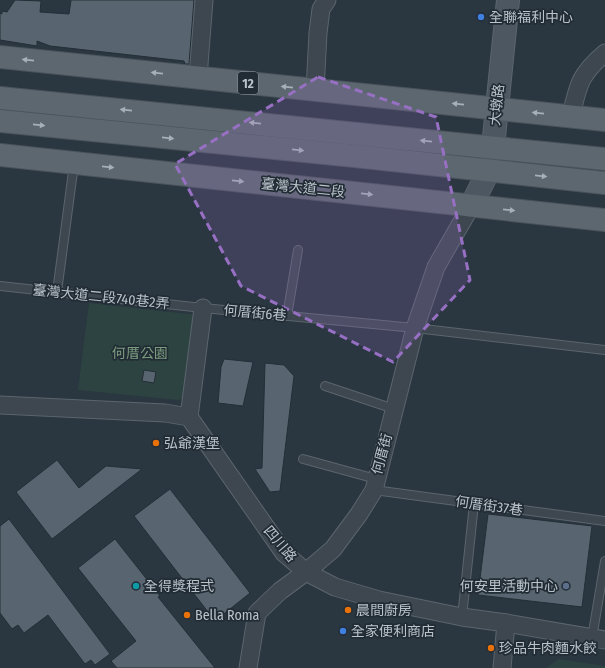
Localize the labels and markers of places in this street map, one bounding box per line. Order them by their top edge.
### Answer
place label: 全聯福利中心 [489,9,573,26]
marker: 全聯福利中心 [476,12,486,22]
place label: 弘爺漢堡 [164,435,220,452]
marker: 弘爺漢堡 [151,438,161,448]
place label: 全得獎程式 [144,578,214,595]
place label: 何安里活動中心 [460,578,558,595]
marker: 全得獎程式 [131,581,141,591]
marker: 何安里活動中心 [561,581,571,591]
place label: 晨間廚房 [356,602,412,619]
marker: 晨間廚房 [343,605,353,615]
place label: Bella Roma [195,607,260,624]
marker: Bella Roma [182,610,192,620]
place label: 全家便利商店 [351,623,435,640]
marker: 全家便利商店 [338,626,348,636]
place label: 珍品牛肉麵水餃 [499,640,597,657]
marker: 珍品牛肉麵水餃 [486,643,496,653]

